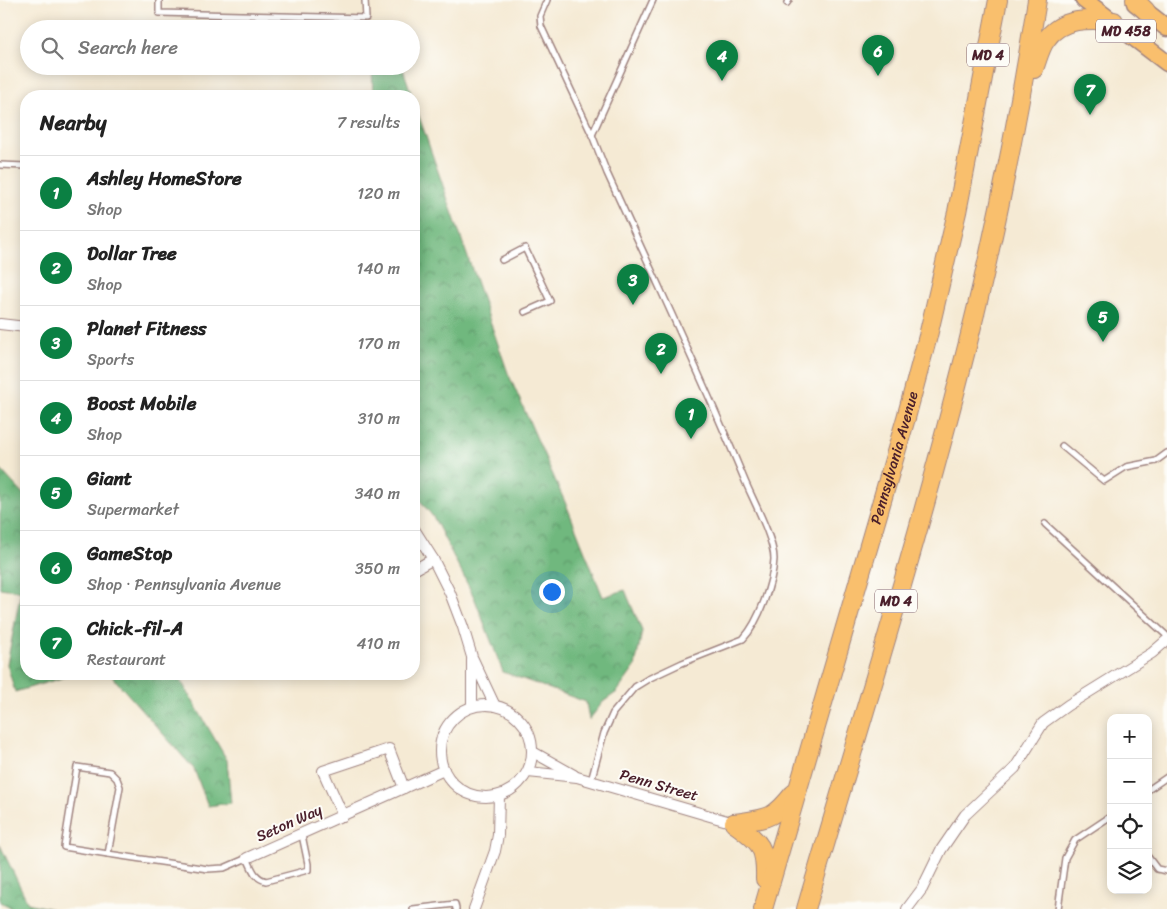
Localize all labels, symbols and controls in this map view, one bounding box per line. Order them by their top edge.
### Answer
search box [20,20,420,75]
road number: MD 458 [1096,20,1156,42]
text: Search here [78,31,178,64]
icon: search [38,34,66,62]
pin: 6 [862,35,894,76]
pin: 4 [706,40,738,81]
road number: MD 4 [967,44,1009,66]
pin: 7 [1074,74,1106,115]
text: Nearby [40,104,106,142]
text: 7 results [337,108,400,137]
text: Ashley HomeStore [87,162,242,195]
text: 1 [53,179,59,208]
text: 120 m [357,179,400,208]
text: Shop [87,195,122,224]
text: Dollar Tree [87,237,177,270]
text: 2 [51,254,61,283]
text: 140 m [357,254,400,283]
pin: 3 [617,264,649,305]
text: Shop [87,270,122,299]
pin: 5 [1087,301,1119,342]
text: Planet Fitness [87,312,207,345]
text: 3 [52,329,60,358]
text: 170 m [357,329,400,358]
pin: 2 [645,333,677,374]
text: Sports [87,345,134,374]
text: Boost Mobile [87,387,197,420]
street label: Pennsylvania Avenue [863,388,926,527]
pin: 1 [675,398,707,439]
text: 4 [51,404,61,433]
text: 310 m [358,404,400,433]
text: Shop [87,420,122,449]
text: Giant [87,462,132,495]
text: 5 [51,479,61,508]
text: 340 m [355,479,400,508]
text: Supermarket [87,495,179,524]
text: GameStop [87,537,172,570]
text: 6 [51,554,61,583]
text: 350 m [355,554,400,583]
text: Shop · Pennsylvania Avenue [87,570,281,599]
your location [539,579,565,605]
road number: MD 4 [875,590,917,612]
text: Chick-fil-A [87,612,183,645]
text: 7 [51,629,61,658]
text: 410 m [357,629,400,658]
text: Restaurant [87,645,166,674]
map controls [1107,714,1152,894]
button: + [1107,714,1152,759]
button: − [1107,759,1152,804]
street label: Penn Street [617,761,702,809]
street label: Seton Way [252,797,327,849]
button: locate [1107,804,1152,849]
button: layers [1107,849,1152,894]

